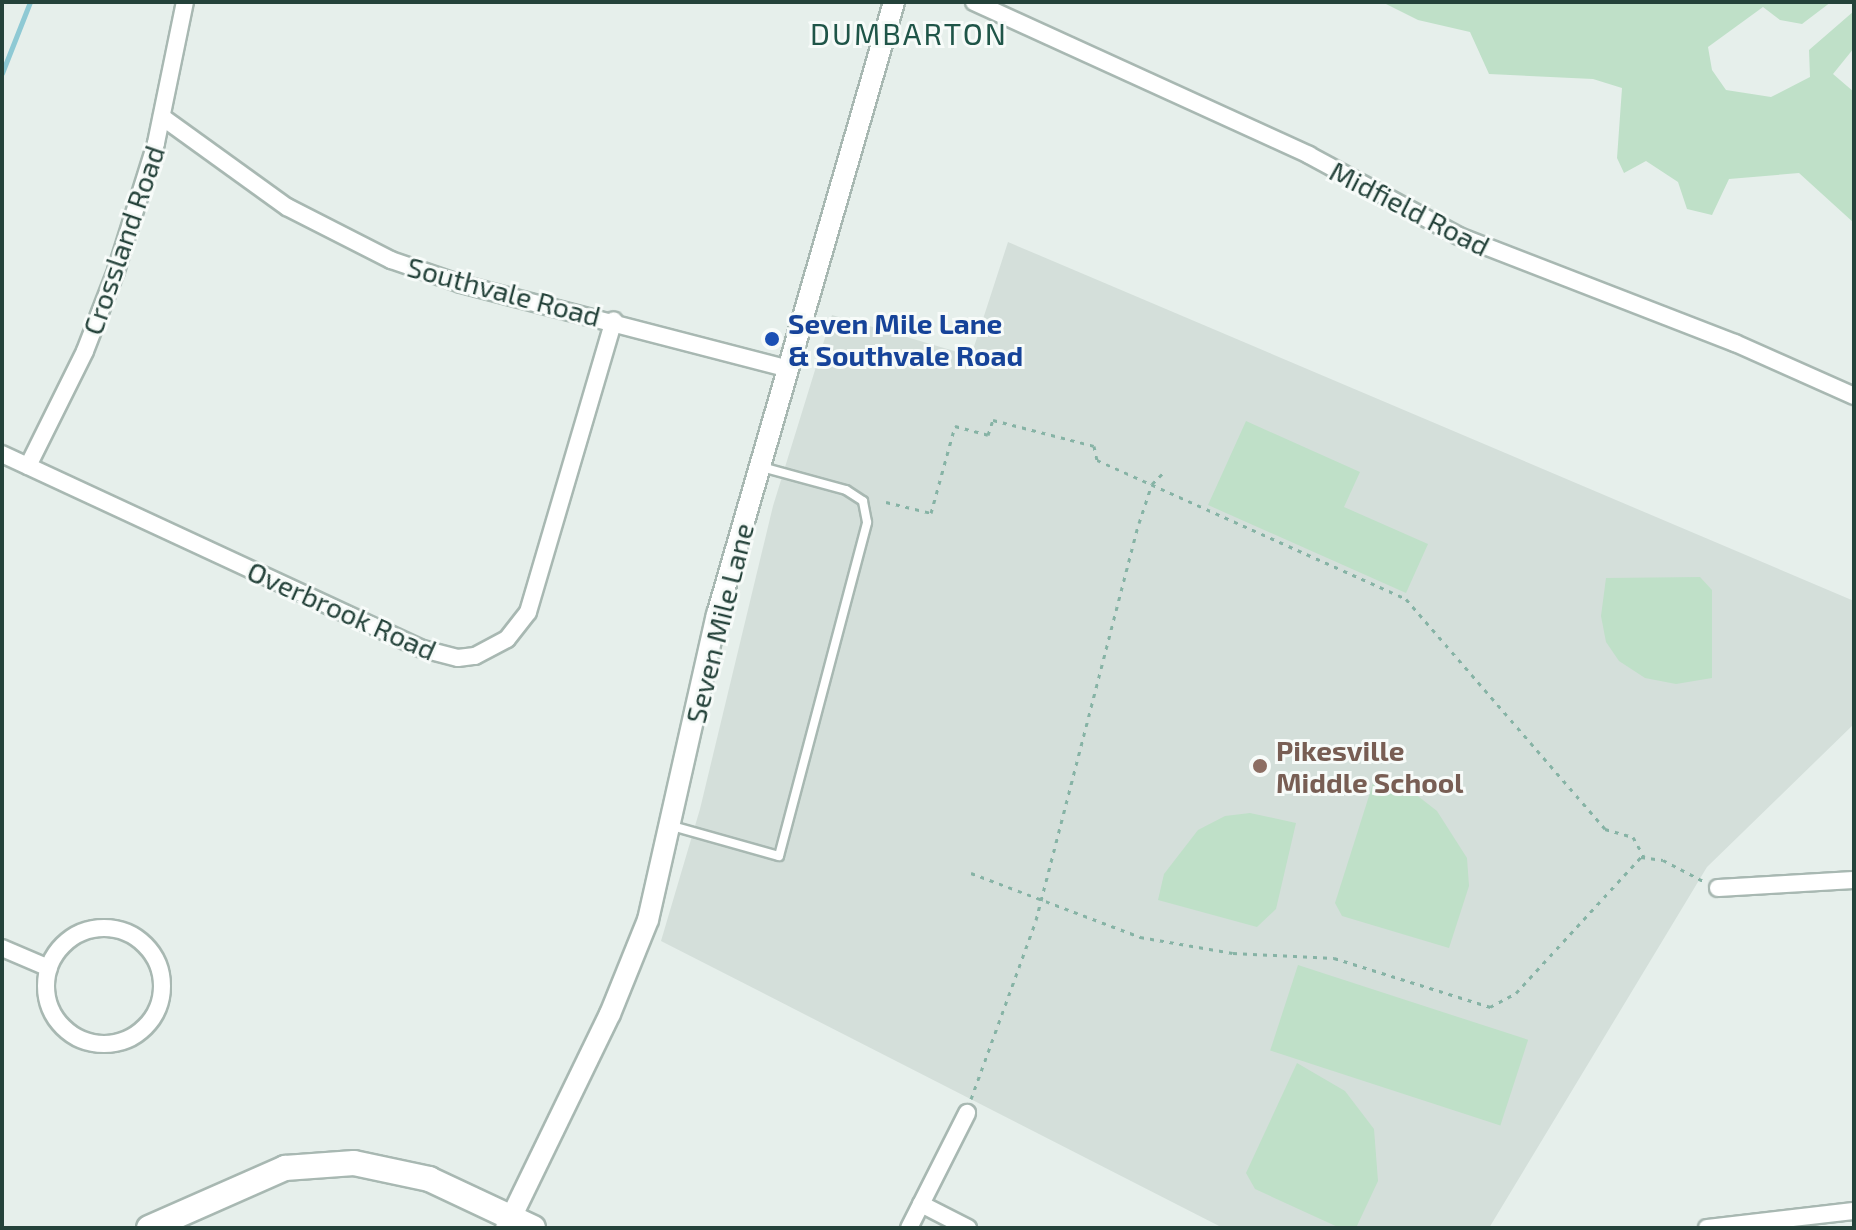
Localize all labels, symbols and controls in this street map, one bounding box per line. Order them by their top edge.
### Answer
district label: DUMBARTON [810,15,1008,51]
street label: Crossland Road [75,141,171,339]
street label: Midfield Road [1325,153,1495,263]
street label: Southvale Road [404,249,604,333]
place label: Seven Mile Lane & Southvale Road [788,306,1023,372]
marker: Seven Mile Lane & Southvale Road [763,330,781,348]
street label: Seven Mile Lane [678,519,760,727]
street label: Overbrook Road [242,553,442,667]
place label: Pikesville Middle School [1276,733,1464,799]
marker: Pikesville Middle School [1251,757,1269,775]

